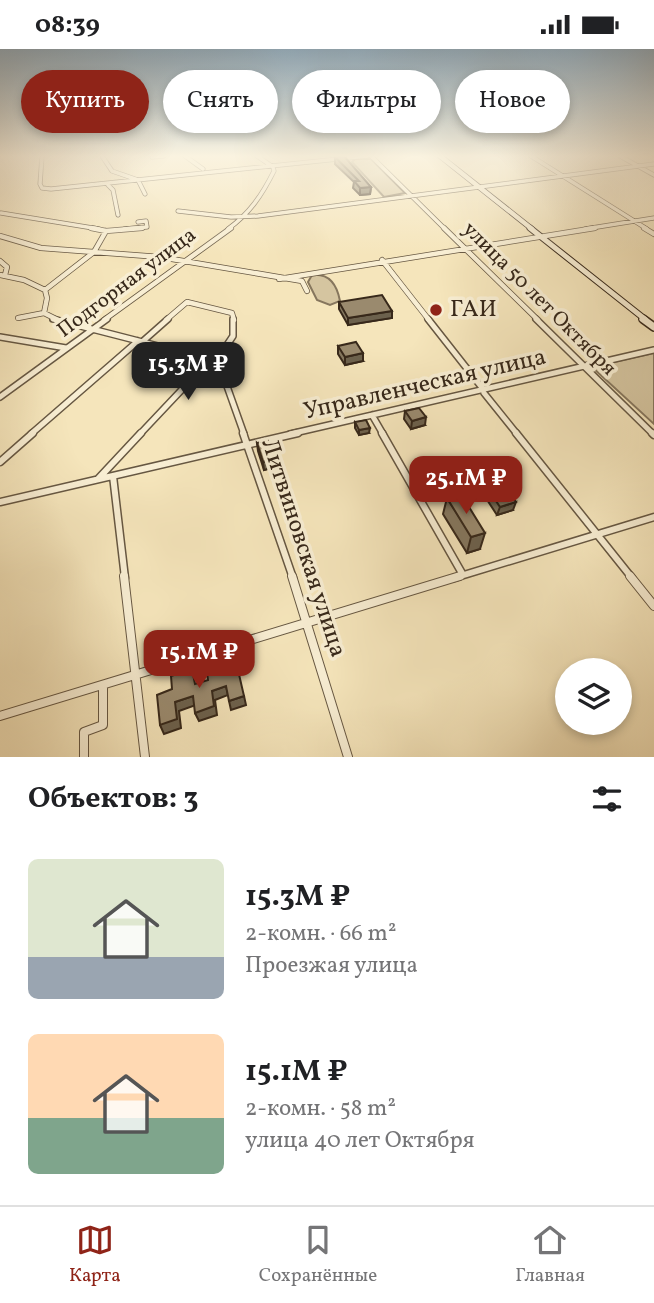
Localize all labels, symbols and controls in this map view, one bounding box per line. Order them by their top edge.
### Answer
text: 08:39 [35,7,100,43]
chip: Купить [21,70,149,133]
chip: Снять [163,70,278,133]
chip: Фильтры [292,70,441,133]
chip: Новое [455,70,570,133]
street label: улица 50 лет Октября [456,216,623,383]
street label: Подгорная улица [52,221,202,345]
place label: ГАИ [450,293,497,327]
marker: ГАИ [428,302,444,318]
street label: Управленческая улица [300,341,550,429]
pin: 15.3M ₽ [123,343,253,402]
text: 15.3M ₽ [148,349,228,381]
street label: Литвиновская улица [252,434,354,662]
pin: 25.1M ₽ [401,456,531,516]
text: 25.1M ₽ [425,463,507,495]
pin: 15.1M ₽ [134,631,264,690]
text: 15.1M ₽ [160,637,238,669]
map controls [555,658,632,735]
button: layers [555,658,632,735]
text: Объектов: 3 [28,778,198,820]
icon: filters [588,780,626,818]
text: 15.3M ₽ [245,876,350,918]
icon: home [84,887,168,971]
text: 2-комн. · 66 m² [245,918,396,950]
text: Проезжая улица [245,950,418,982]
text: 15.1M ₽ [245,1051,348,1093]
icon: home [84,1062,168,1146]
text: 2-комн. · 58 m² [245,1093,396,1125]
text: улица 40 лет Октября [245,1125,475,1157]
tab: Карта [69,1221,121,1289]
tab: Сохранённые [259,1221,377,1289]
tab: Главная [515,1221,585,1289]

